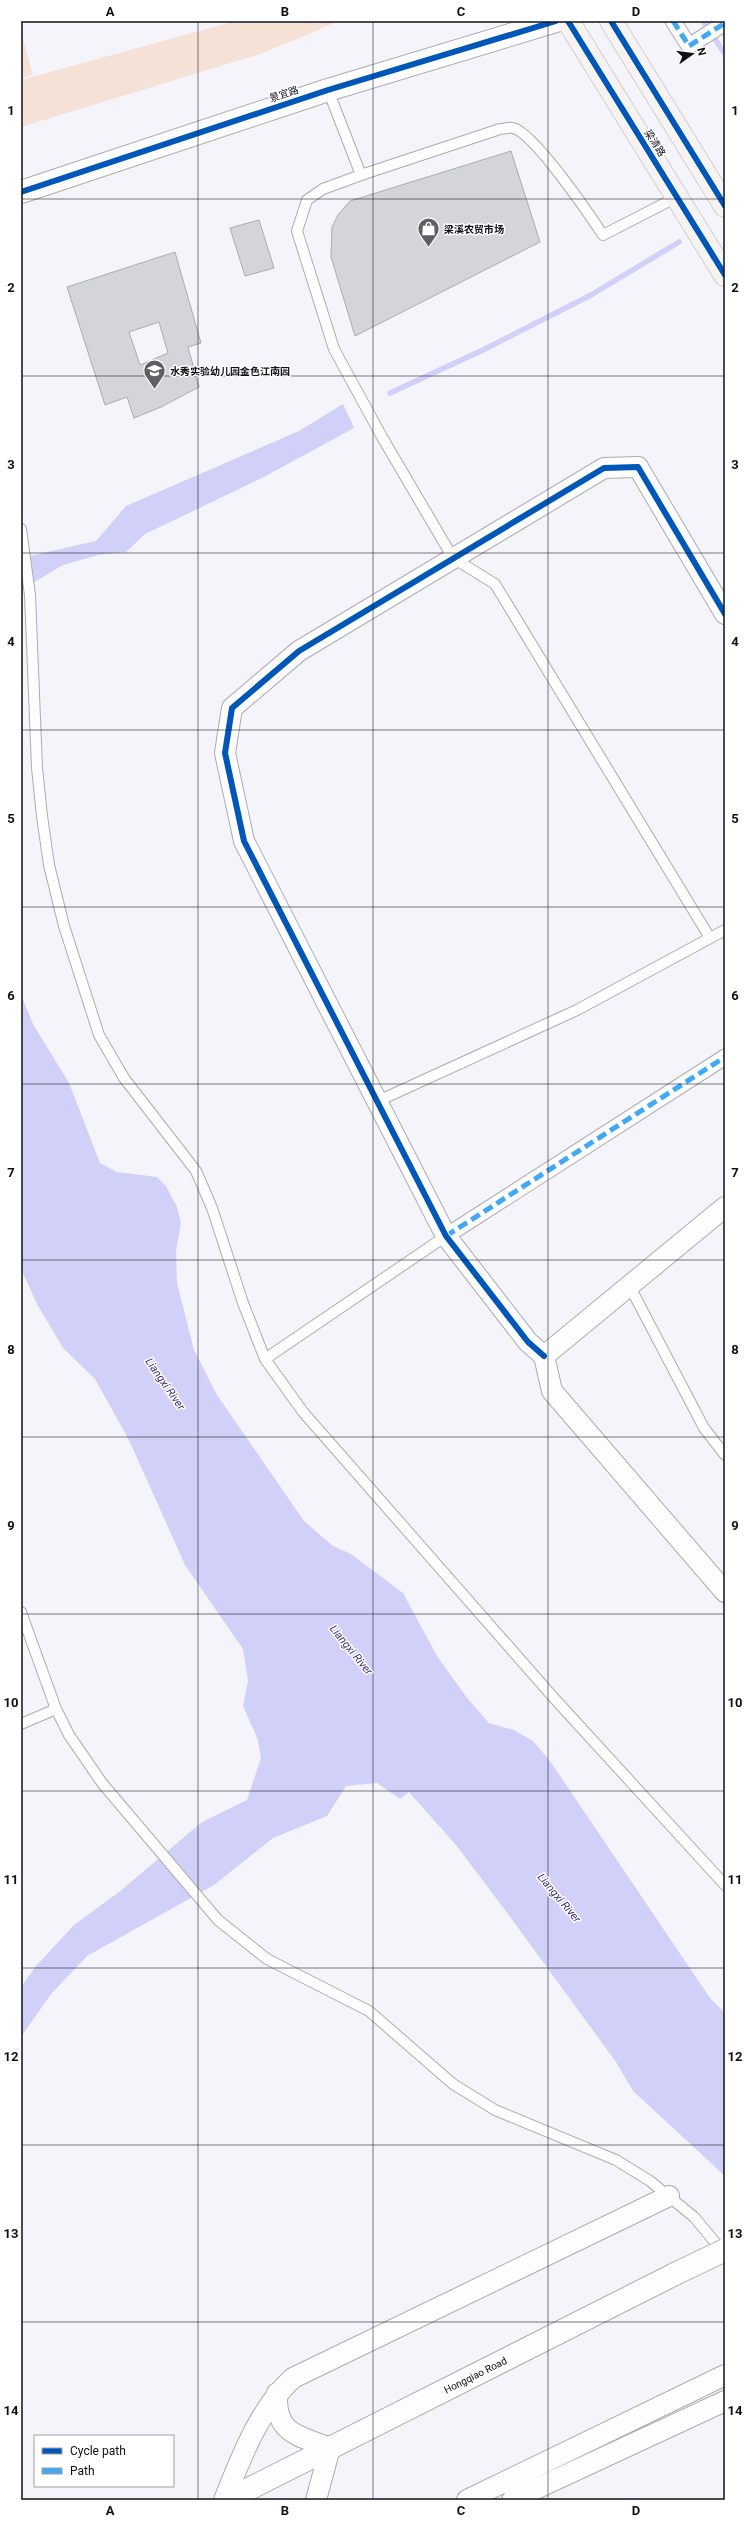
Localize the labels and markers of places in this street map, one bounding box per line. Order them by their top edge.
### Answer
shop icon: 梁溪农贸市场 [415,216,441,249]
place label: 梁溪农贸市场 [444,224,504,235]
school or university icon: 水秀实验幼儿园金色江南园 [141,358,167,391]
place label: 水秀实验幼儿园金色江南园 [170,365,290,377]

